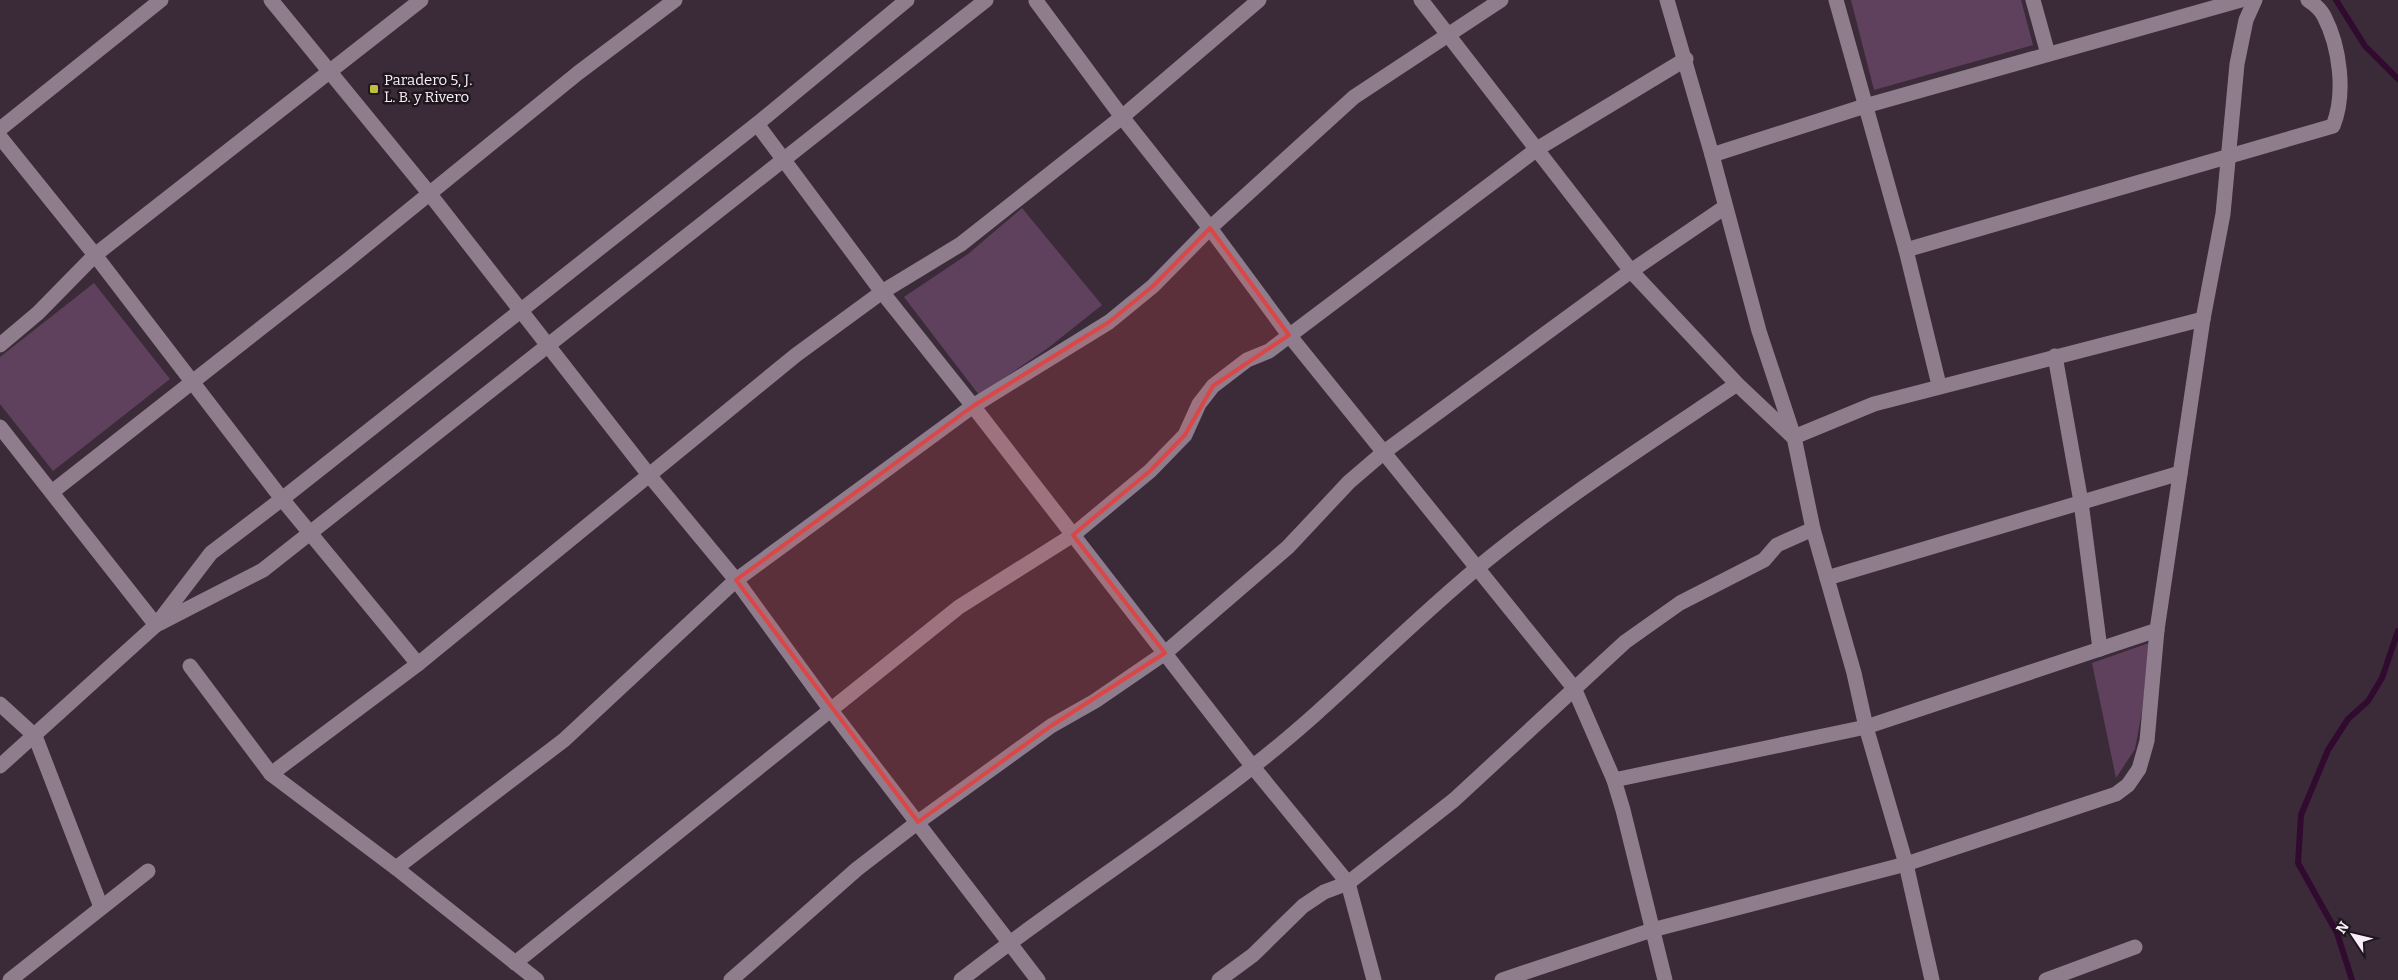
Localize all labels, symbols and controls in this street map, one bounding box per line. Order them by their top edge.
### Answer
place label: Paradero 5, J. L. B. y Rivero [384,71,472,106]
marker: Paradero 5, J. L. B. y Rivero [368,83,380,95]
north arrow [2328,910,2378,960]
text: N [2333,918,2353,937]

